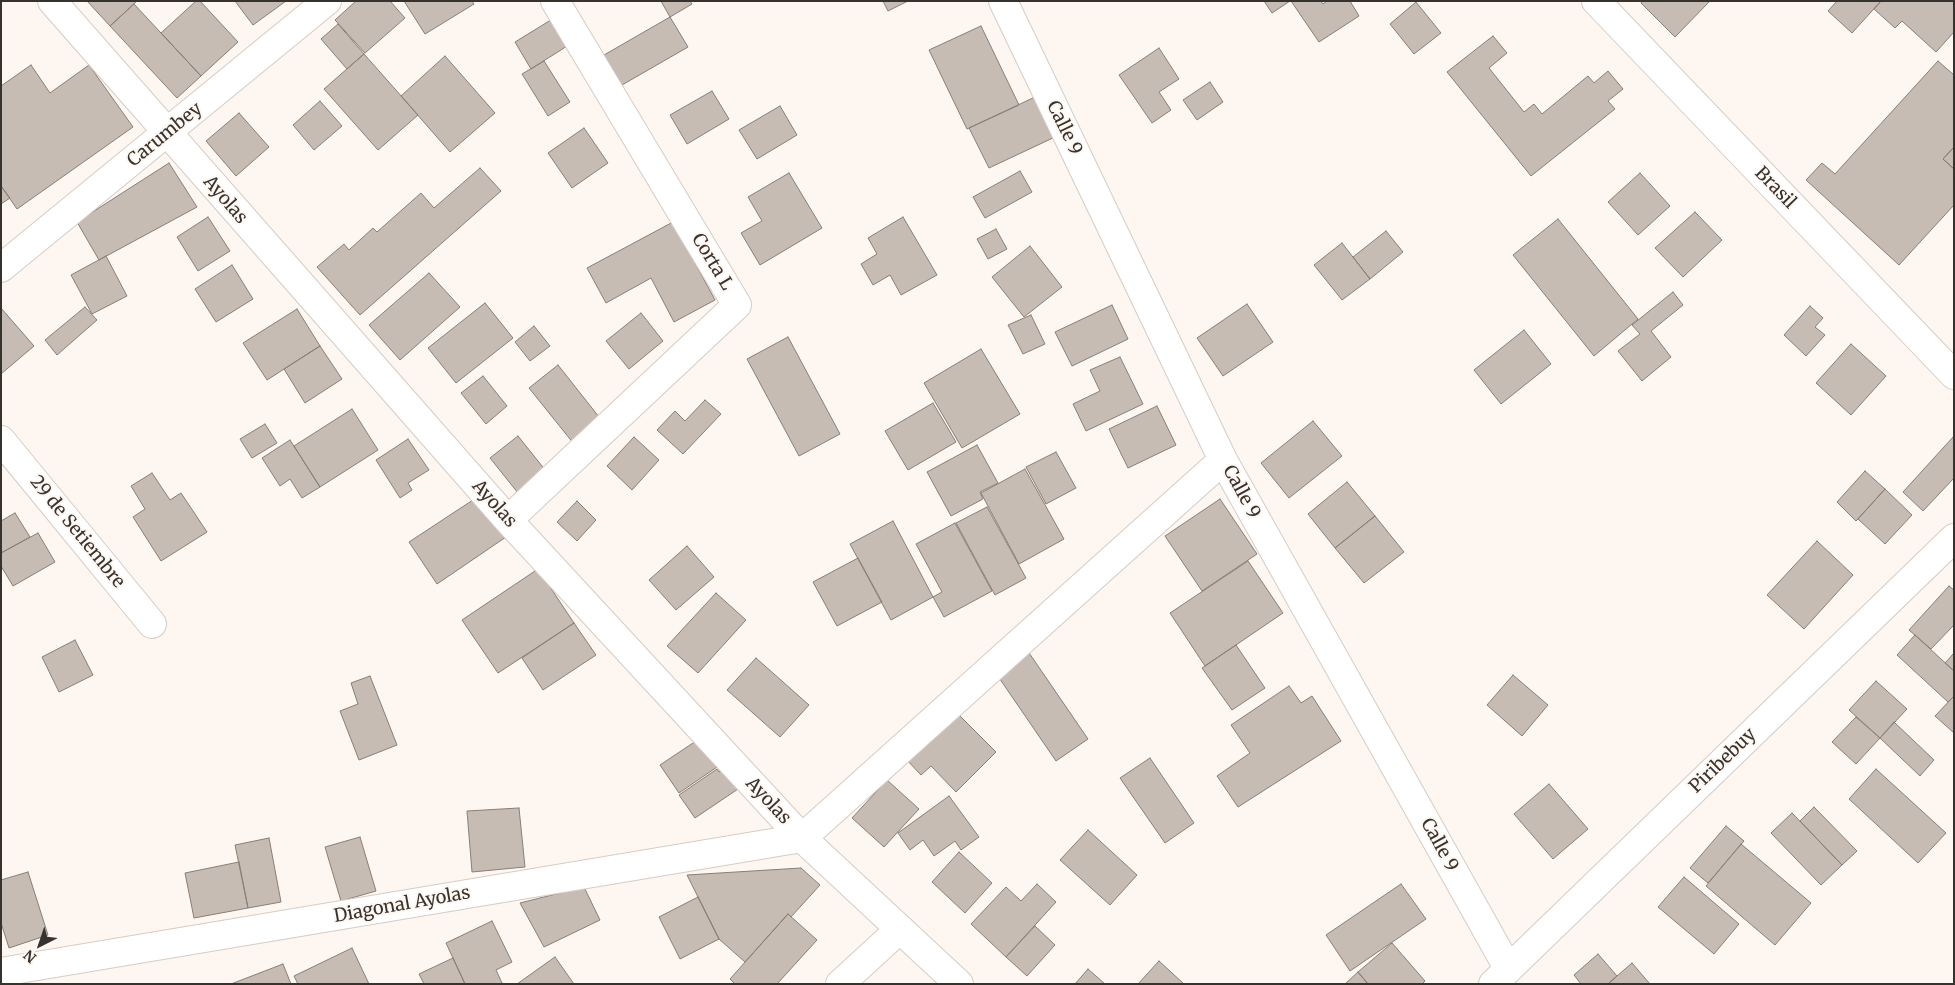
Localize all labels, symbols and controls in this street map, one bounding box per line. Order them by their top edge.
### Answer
street label: Calle 9 [1042,97,1086,159]
street label: Carumbey [123,98,207,172]
street label: Brasil [1750,163,1800,213]
street label: Ayolas [198,172,252,228]
street label: Corta L [687,230,737,294]
street label: Calle 9 [1218,462,1264,522]
street label: 29 de Setiembre [25,471,129,593]
street label: Ayolas [467,476,521,532]
street label: Piribebuy [1685,724,1761,798]
street label: Ayolas [741,773,795,829]
street label: Calle 9 [1416,815,1462,875]
street label: Diagonal Ayolas [332,882,472,928]
north arrow [15,920,65,970]
text: N [20,946,40,967]

